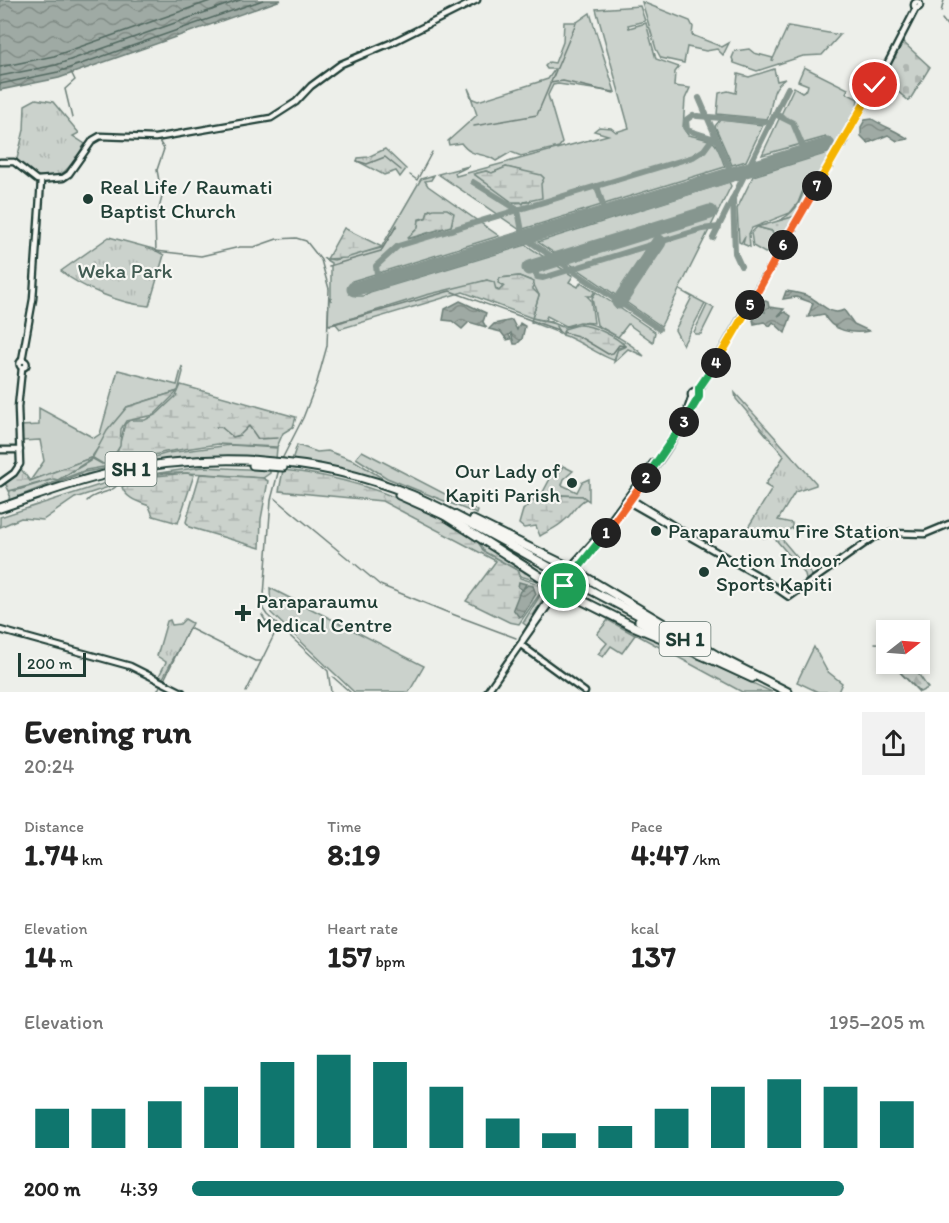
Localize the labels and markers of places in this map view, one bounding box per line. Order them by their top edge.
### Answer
pin [849,59,900,110]
pin: 7 [802,171,832,201]
place label: Real Life / Raumati Baptist Church [100,174,273,223]
marker: Real Life / Raumati Baptist Church [81,192,95,206]
pin: 6 [768,230,798,260]
pin: 5 [735,290,765,320]
pin: 4 [701,348,731,378]
pin: 3 [669,407,699,437]
place label: Our Lady of Kapiti Parish [445,458,560,507]
pin: 2 [631,463,661,493]
marker: Our Lady of Kapiti Parish [565,476,579,490]
pin: 1 [591,518,621,548]
place label: Paraparaumu Fire Station [668,518,899,543]
marker: Paraparaumu Fire Station [649,524,663,538]
place label: Action Indoor Sports Kapiti [716,547,841,596]
pin [538,560,589,611]
marker: Action Indoor Sports Kapiti [697,565,711,579]
place label: Paraparaumu Medical Centre [256,588,392,637]
marker: Paraparaumu Medical Centre [234,604,252,622]

